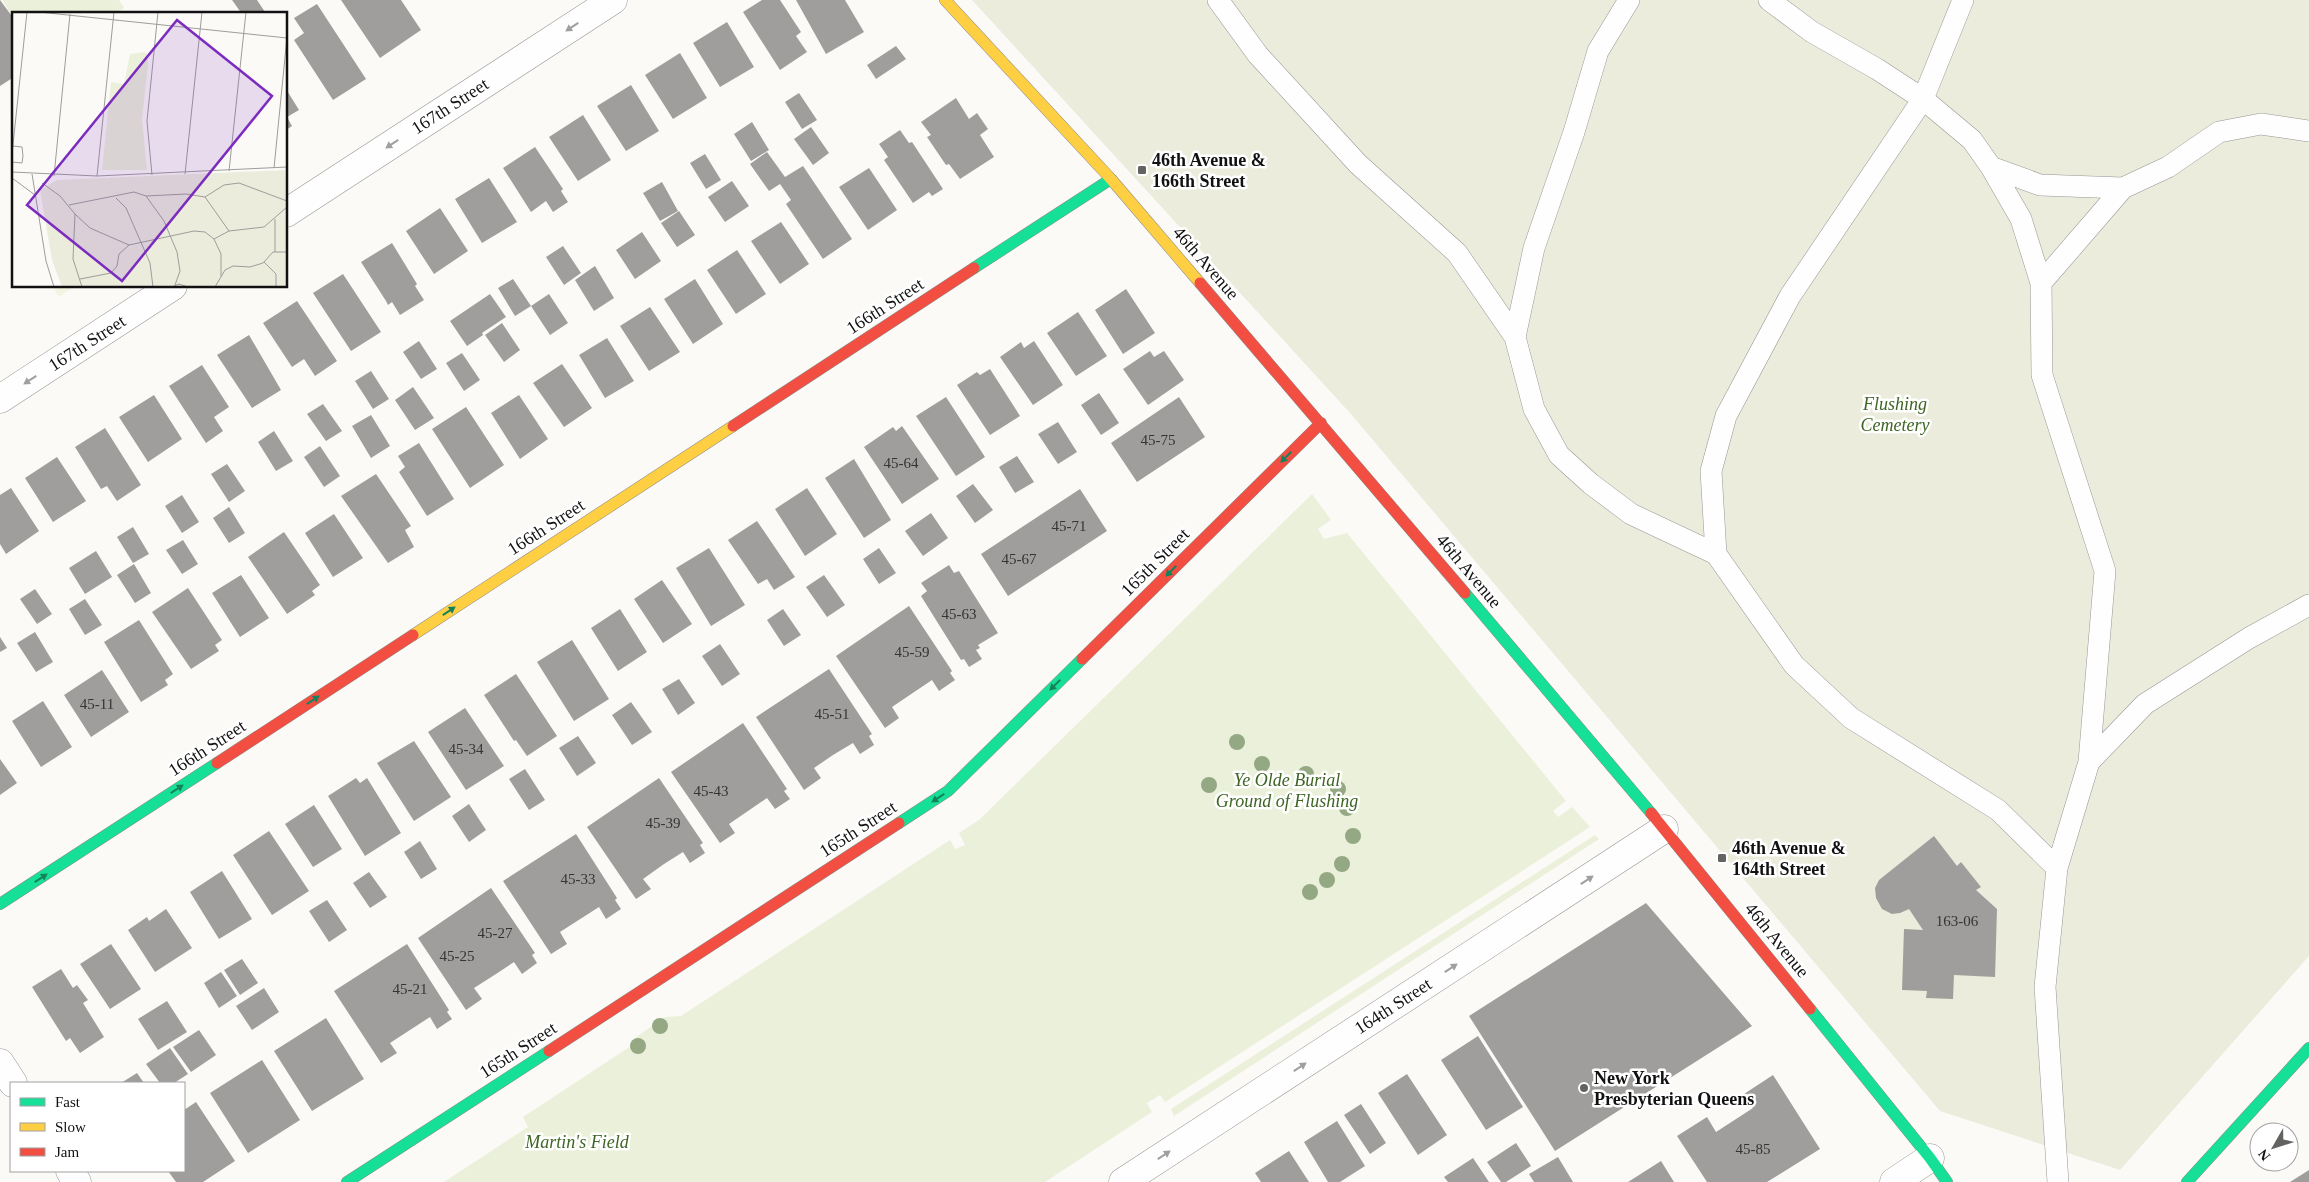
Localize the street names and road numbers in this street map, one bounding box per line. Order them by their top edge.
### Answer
street label: 167th Street [408,74,492,138]
street label: 46th Avenue [1169,222,1243,304]
street label: 166th Street [843,274,927,338]
street label: 167th Street [45,311,129,375]
street label: 166th Street [504,495,588,559]
street label: 165th Street [1117,524,1193,600]
street label: 46th Avenue [1432,530,1506,612]
street label: 166th Street [165,716,249,780]
street label: 165th Street [816,797,900,861]
street label: 46th Avenue [1741,899,1813,981]
street label: 164th Street [1351,974,1435,1038]
street label: 165th Street [476,1018,560,1082]

